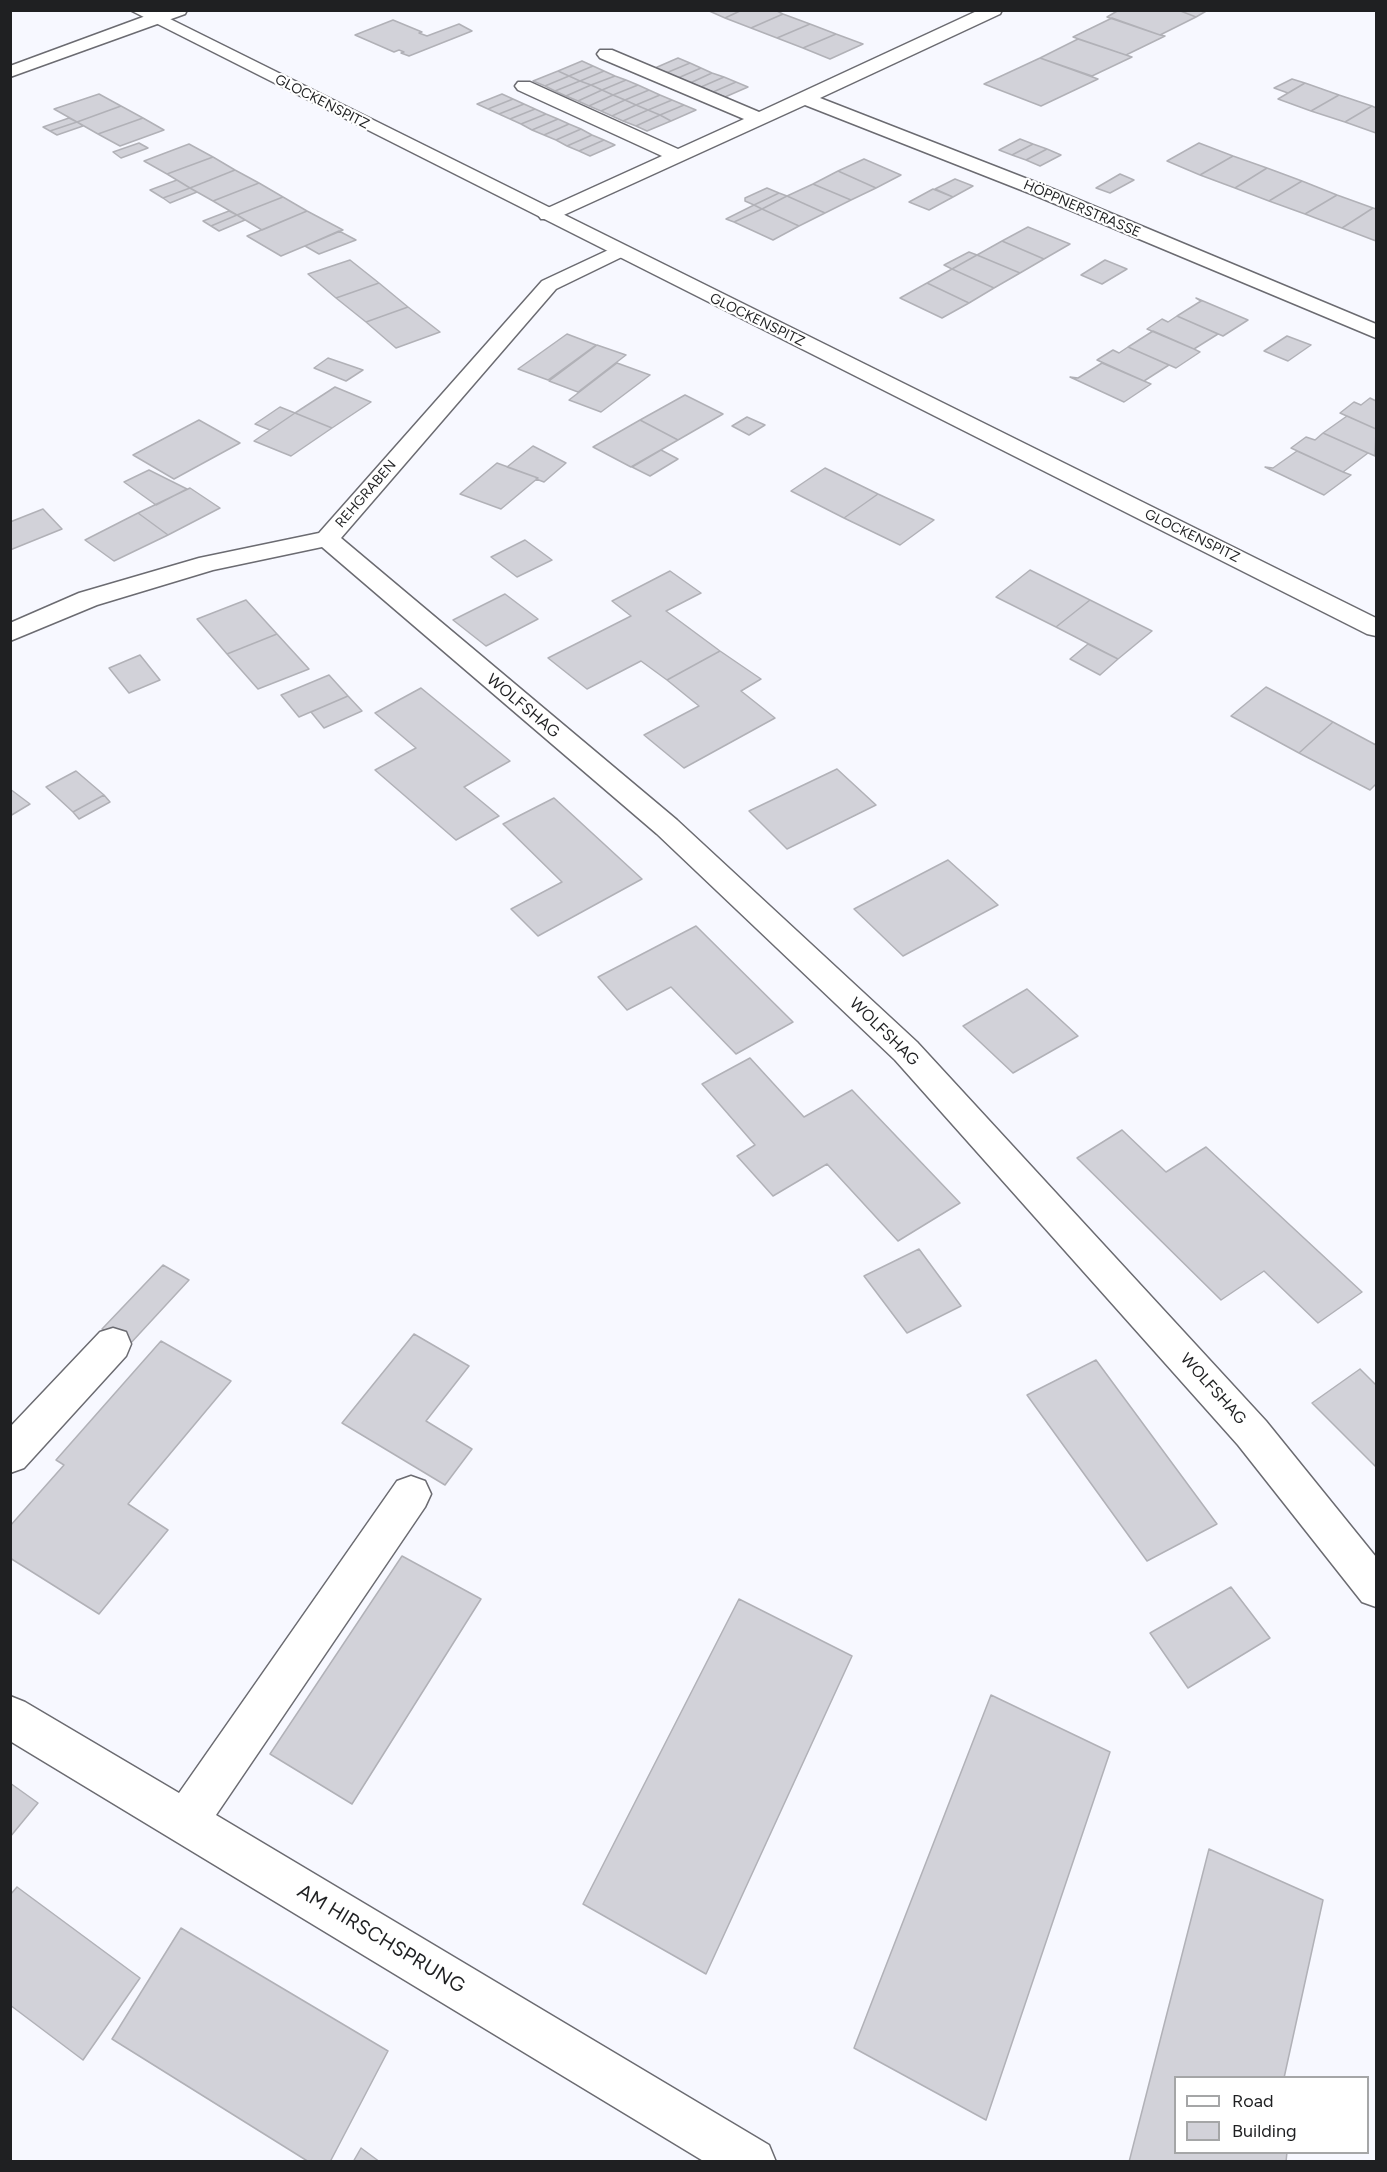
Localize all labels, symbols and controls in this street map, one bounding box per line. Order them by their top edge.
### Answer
street label: GLOCKENSPITZ [272,71,372,133]
street label: HÖPPNERSTRASSE [1021,177,1143,241]
street label: GLOCKENSPITZ [707,290,807,350]
street label: REHGRABEN [332,457,400,531]
street label: GLOCKENSPITZ [1142,506,1242,566]
street label: WOLFSHAG [483,670,563,742]
street label: WOLFSHAG [845,994,923,1070]
street label: WOLFSHAG [1176,1349,1250,1429]
street label: AM HIRSCHSPRUNG [293,1879,469,1999]
legend [1174,2076,1369,2154]
text: Road [1232,2090,1273,2112]
text: Building [1232,2120,1297,2142]

